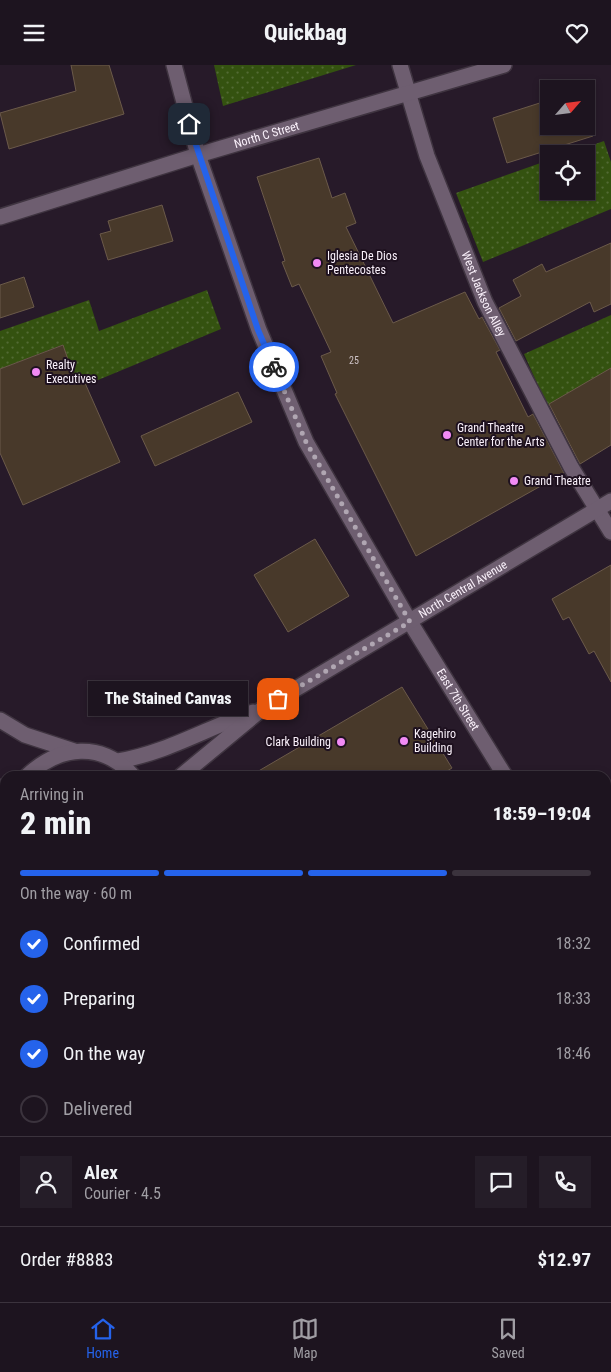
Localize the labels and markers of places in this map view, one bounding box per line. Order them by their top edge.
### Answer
pin [168,103,210,145]
place label: Iglesia De Dios Pentecostes [327,249,397,277]
marker: Iglesia De Dios Pentecostes [311,257,323,269]
place label: Realty Executives [46,358,97,386]
marker: Realty Executives [30,366,42,378]
place label: Grand Theatre Center for the Arts [457,421,545,449]
marker: Grand Theatre Center for the Arts [441,429,453,441]
place label: Grand Theatre [524,474,591,488]
marker: Grand Theatre [508,475,520,487]
pin [257,678,299,720]
callout: The Stained Canvas [88,681,248,717]
place label: Kagehiro Building [414,727,456,755]
place label: Clark Building [266,735,331,749]
marker: Kagehiro Building [398,735,410,747]
marker: Clark Building [335,736,347,748]

